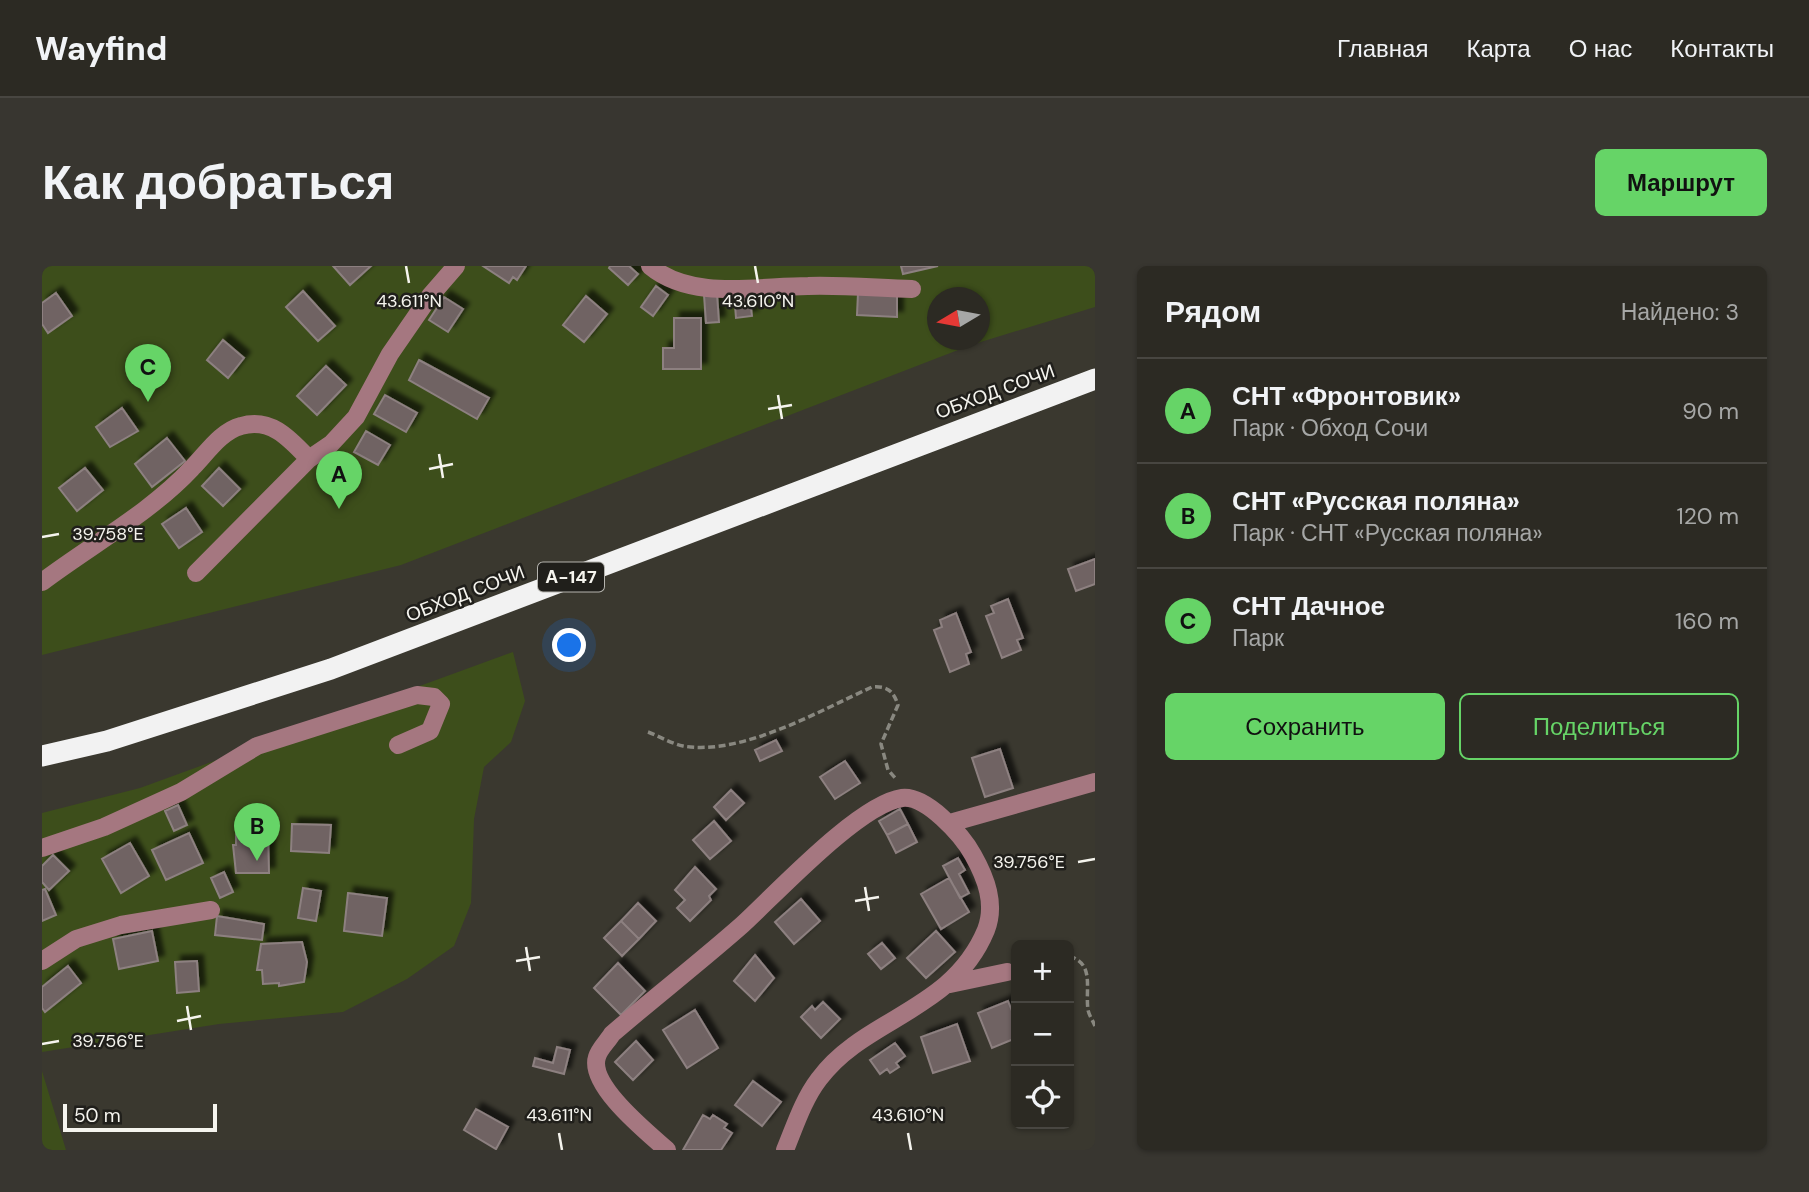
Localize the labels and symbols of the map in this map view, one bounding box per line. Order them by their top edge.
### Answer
north arrow [927,287,990,350]
text: 43.611°N [376,289,442,313]
text: 43.610°N [722,289,794,313]
pin: C [125,344,171,402]
street label: ОБХОД СОЧИ [932,358,1058,425]
pin: A [316,451,362,509]
text: 39.758°E [72,522,144,546]
street label: ОБХОД СОЧИ [402,559,528,628]
road number: А-147 [538,562,604,592]
your location [552,628,586,662]
pin: B [234,803,280,861]
text: 39.756°E [993,850,1065,874]
text: 39.756°E [72,1029,144,1053]
scale bar [63,1101,217,1133]
text: 43.611°N [526,1103,592,1127]
text: 43.610°N [872,1103,944,1127]

